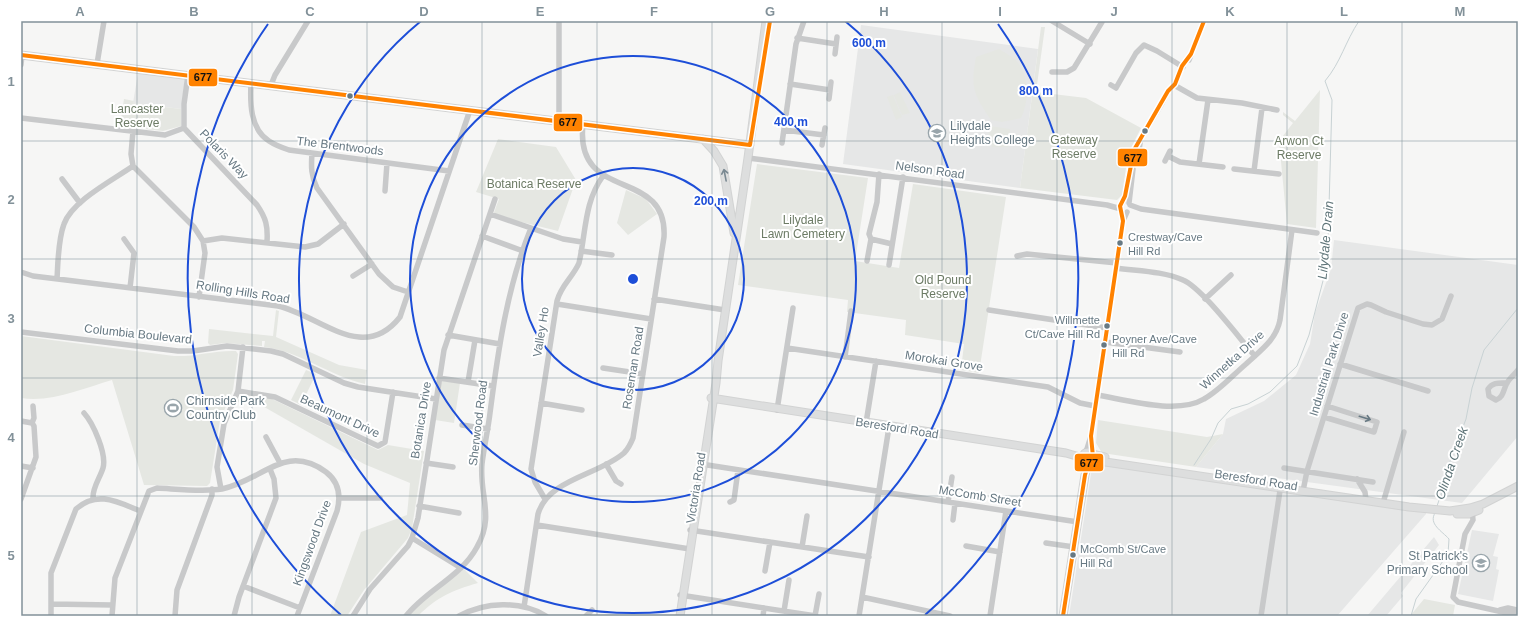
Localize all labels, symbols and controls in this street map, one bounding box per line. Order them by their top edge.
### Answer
text: A [75,4,85,19]
text: B [189,4,199,19]
text: C [305,4,315,19]
text: D [419,4,429,19]
text: E [536,4,545,19]
text: F [650,4,658,19]
text: G [765,4,775,19]
text: H [879,4,889,19]
text: I [998,4,1002,19]
text: J [1110,4,1118,19]
text: K [1225,4,1235,19]
text: L [1340,4,1348,19]
text: M [1455,4,1465,19]
text: 600 m [852,36,886,50]
line badge: 677 [188,68,218,87]
text: 677 [194,71,212,83]
text: 1 [7,74,15,89]
text: 800 m [1019,84,1053,98]
unlabelled marker [345,91,355,101]
park label: Lancaster Reserve [111,102,163,130]
line badge: 677 [553,113,583,132]
text: 400 m [774,115,808,129]
text: 677 [559,116,577,128]
place label: Lilydale Heights College [950,119,1035,147]
school or university icon: Lilydale Heights College [927,123,947,143]
street label: Polaris Way [197,126,251,182]
unlabelled marker [1140,126,1150,136]
park label: Gateway Reserve [1050,133,1098,161]
street label: The Brentwoods [296,134,384,158]
park label: Arwon Ct Reserve [1274,134,1324,162]
line badge: 677 [1117,148,1148,167]
text: 677 [1124,152,1142,164]
street label: Nelson Road [895,158,965,182]
one-way arrow [720,168,728,181]
park label: Botanica Reserve [487,177,582,191]
text: 2 [7,192,15,207]
text: 200 m [694,194,728,208]
water label: Lilydale Drain [1315,200,1336,280]
park label: Lilydale Lawn Cemetery [761,213,845,241]
place label: Crestway/Cave Hill Rd [1128,231,1203,257]
marker: Crestway/Cave Hill Rd [1115,238,1125,248]
centre of rings [626,272,640,286]
park label: Old Pound Reserve [915,273,971,301]
street label: Rolling Hills Road [195,278,291,306]
street label: Valley Ho [530,306,552,358]
street label: Industrial Park Drive [1307,310,1352,418]
text: 3 [7,311,15,326]
place label: Willmette Ct/Cave Hill Rd [1025,314,1100,340]
street label: Columbia Boulevard [84,321,192,347]
marker: Willmette Ct/Cave Hill Rd [1102,321,1112,331]
street label: Roseman Road [620,326,646,410]
street label: Winnetka Drive [1197,327,1267,392]
place label: Poyner Ave/Cave Hill Rd [1112,333,1197,359]
marker: Poyner Ave/Cave Hill Rd [1099,340,1109,350]
street label: Morokai Grove [904,348,984,374]
street label: Sherwood Road [466,379,490,467]
street label: Botanica Drive [408,380,434,460]
street label: Beaumont Drive [298,391,382,441]
place label: Chirnside Park Country Club [186,394,266,422]
sports icon: Chirnside Park Country Club [163,398,183,418]
street label: Beresford Road [854,415,940,441]
one-way arrow [1358,415,1371,422]
water label: Olinda Creek [1432,423,1471,501]
text: 4 [7,430,15,445]
street label: Victoria Road [683,451,709,525]
line badge: 677 [1074,453,1104,472]
text: 677 [1080,457,1098,469]
street label: Beresford Road [1213,467,1299,493]
street label: McComb Street [938,483,1023,510]
street label: Kingswood Drive [290,498,334,588]
place label: McComb St/Cave Hill Rd [1080,543,1166,569]
text: 5 [7,548,15,563]
place label: St Patrick's Primary School [1387,549,1468,577]
marker: McComb St/Cave Hill Rd [1068,550,1078,560]
school or university icon: St Patrick's Primary School [1471,553,1491,573]

